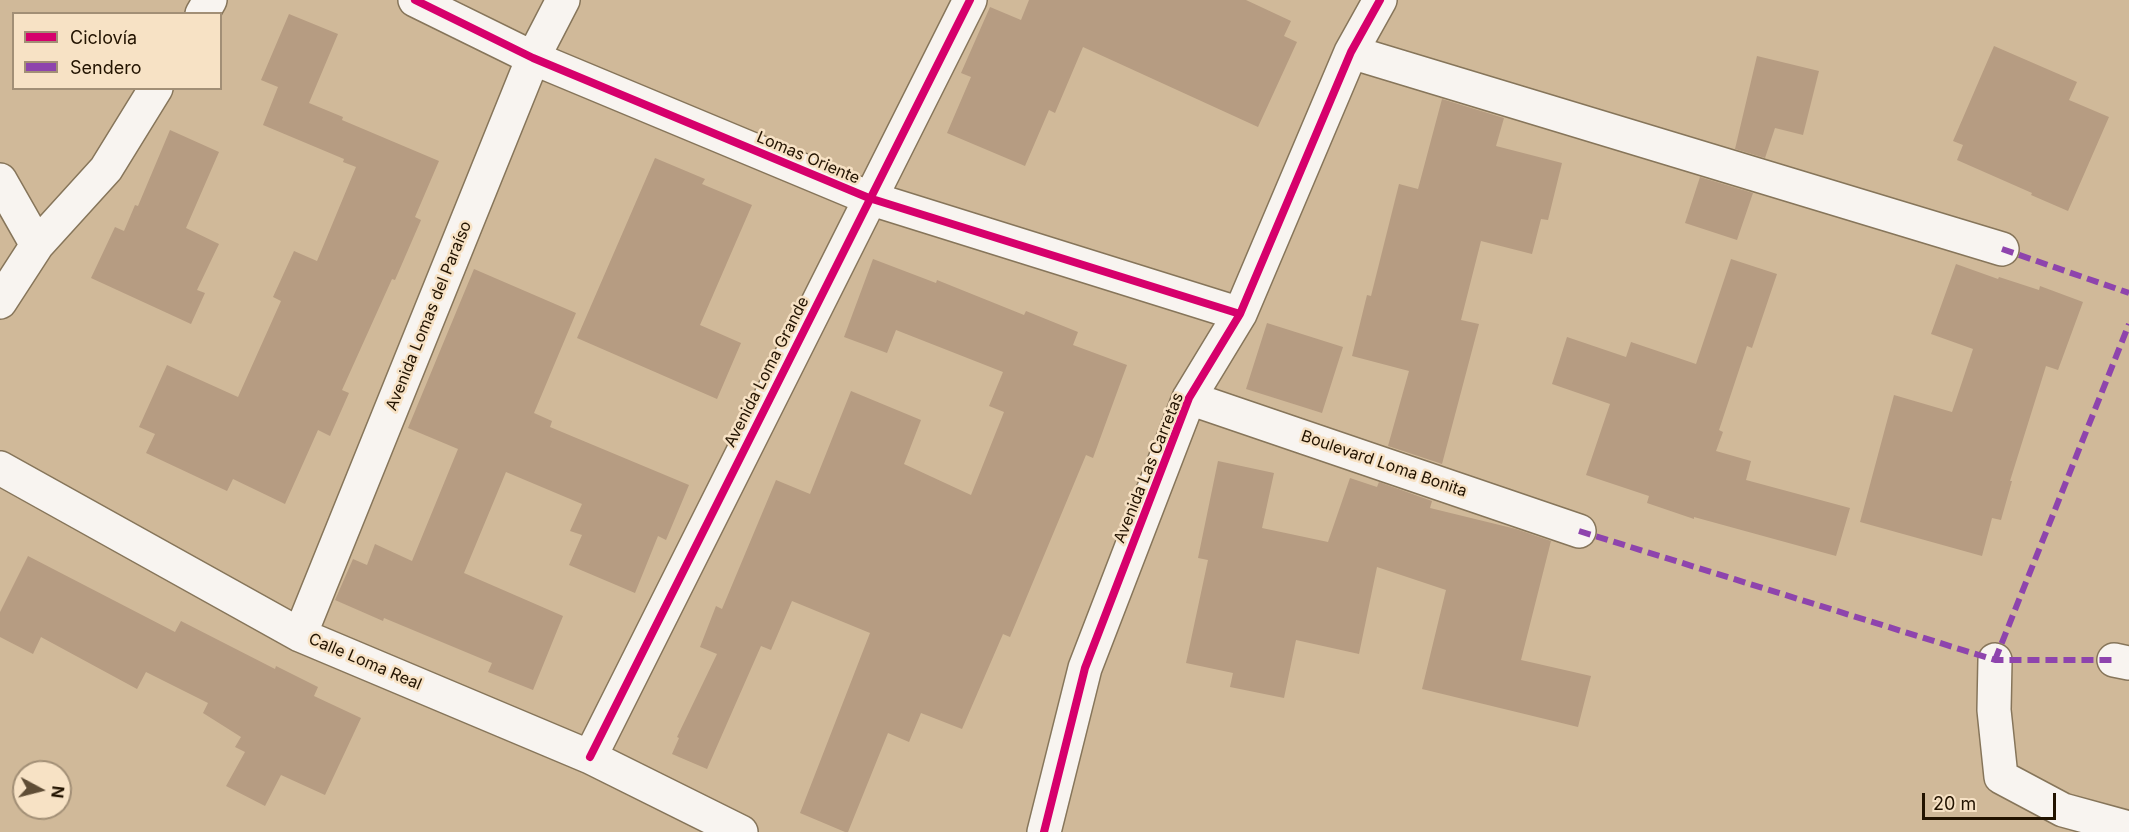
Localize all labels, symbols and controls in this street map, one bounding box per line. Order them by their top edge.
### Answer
legend [12,12,222,90]
text: Ciclovía [70,27,137,48]
text: Sendero [70,57,141,78]
street label: Lomas Oriente [754,128,862,188]
street label: Avenida Lomas del Paraíso [382,218,476,414]
street label: Avenida Loma Grande [721,294,813,450]
street label: Avenida Las Carretas [1110,390,1188,546]
street label: Boulevard Loma Bonita [1299,427,1469,501]
street label: Calle Loma Real [306,630,424,694]
north arrow [12,760,72,820]
scale bar [1925,781,2058,819]
text: N [47,785,69,799]
text: 20 m [1933,793,1976,814]

